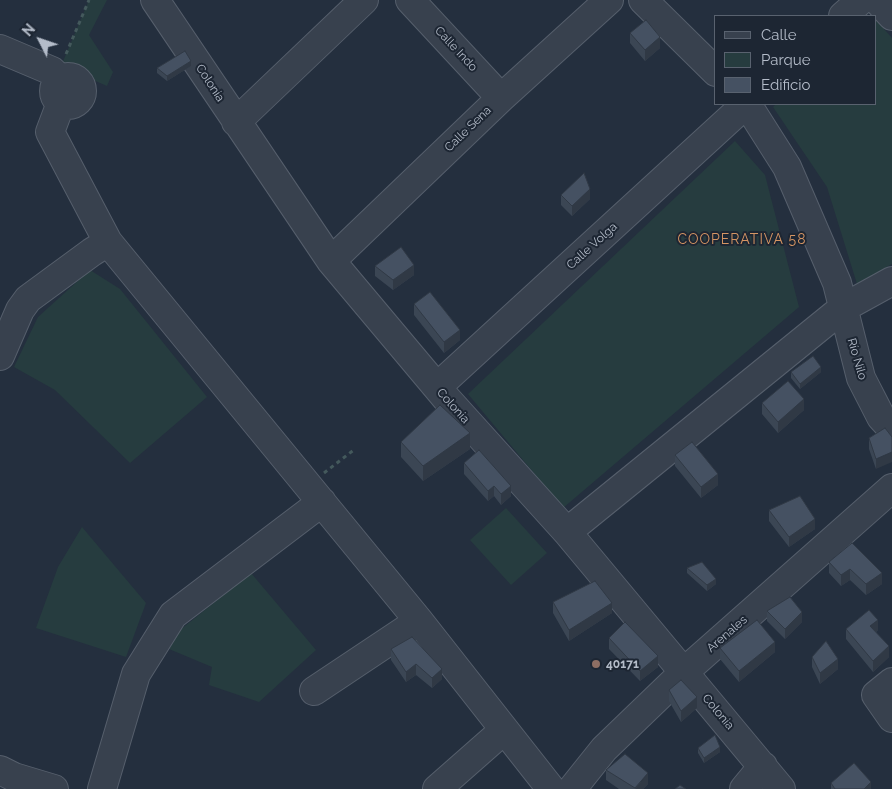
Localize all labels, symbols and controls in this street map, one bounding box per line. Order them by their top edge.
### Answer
north arrow [15,15,65,65]
legend [714,15,877,105]
text: N [19,21,38,39]
street label: Calle Indo [432,24,480,74]
text: Calle [761,26,796,44]
text: Parque [761,51,810,69]
street label: Colonia [193,61,227,105]
text: Edificio [761,76,811,94]
street label: Calle Sena [442,103,494,155]
street label: Calle Volga [564,220,620,272]
district label: COOPERATIVA 58 [676,232,808,248]
street label: Río Nilo [844,336,870,382]
street label: Colonia [434,386,472,426]
street label: Arenales [704,613,750,655]
place label: 40171 [606,657,639,671]
marker: 40171 [590,658,602,670]
street label: Colonia [699,691,737,733]

